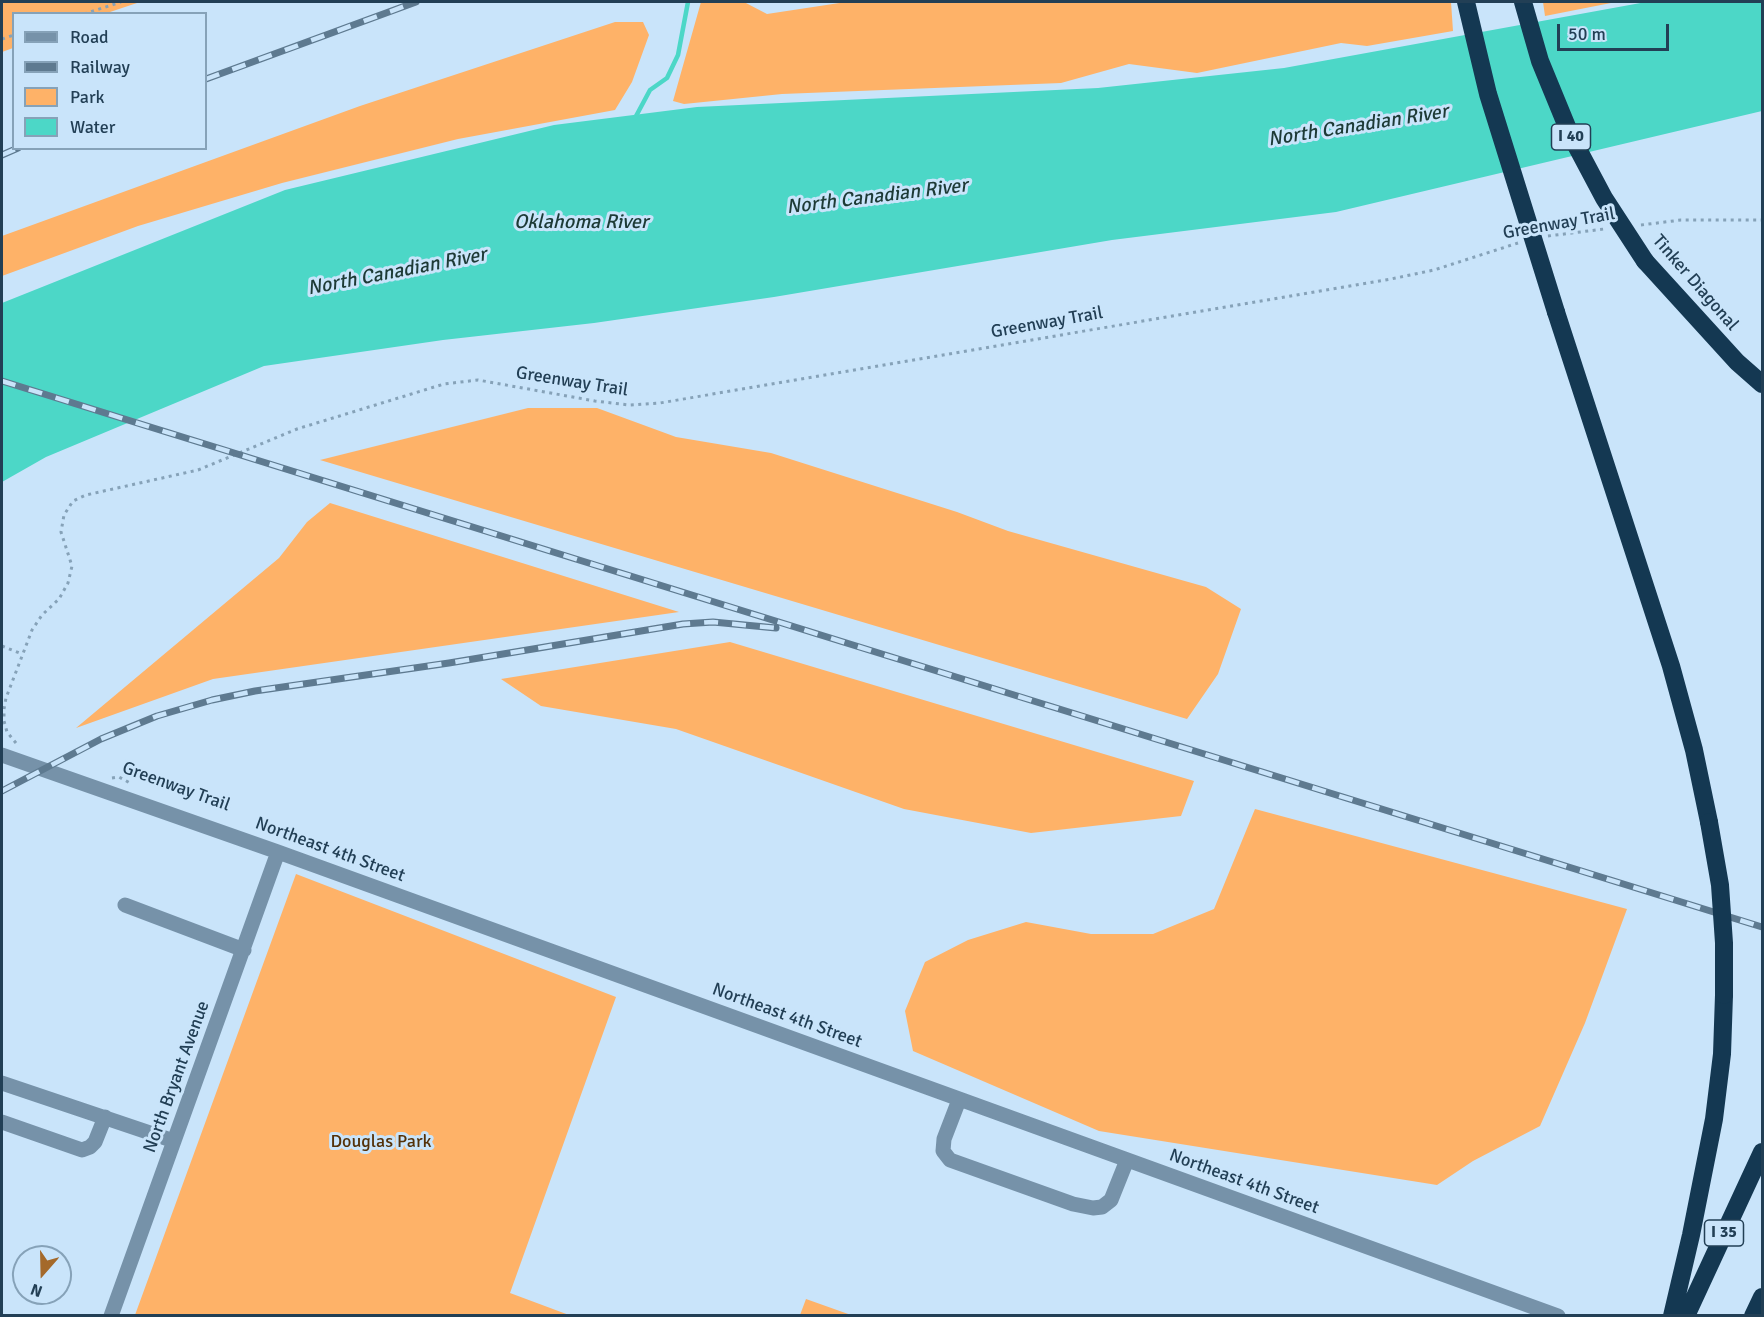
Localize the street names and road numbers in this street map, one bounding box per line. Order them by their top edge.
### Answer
road number: I 40 [1552,124,1590,150]
street label: Greenway Trail [1501,204,1617,244]
street label: Tinker Diagonal [1647,230,1743,336]
street label: Greenway Trail [989,303,1105,343]
street label: Greenway Trail [514,362,630,402]
street label: Greenway Trail [119,757,233,817]
street label: Northeast 4th Street [252,813,408,887]
street label: Northeast 4th Street [709,979,865,1053]
street label: North Bryant Avenue [139,998,215,1156]
street label: Northeast 4th Street [1166,1145,1322,1219]
road number: I 35 [1704,1220,1744,1246]

